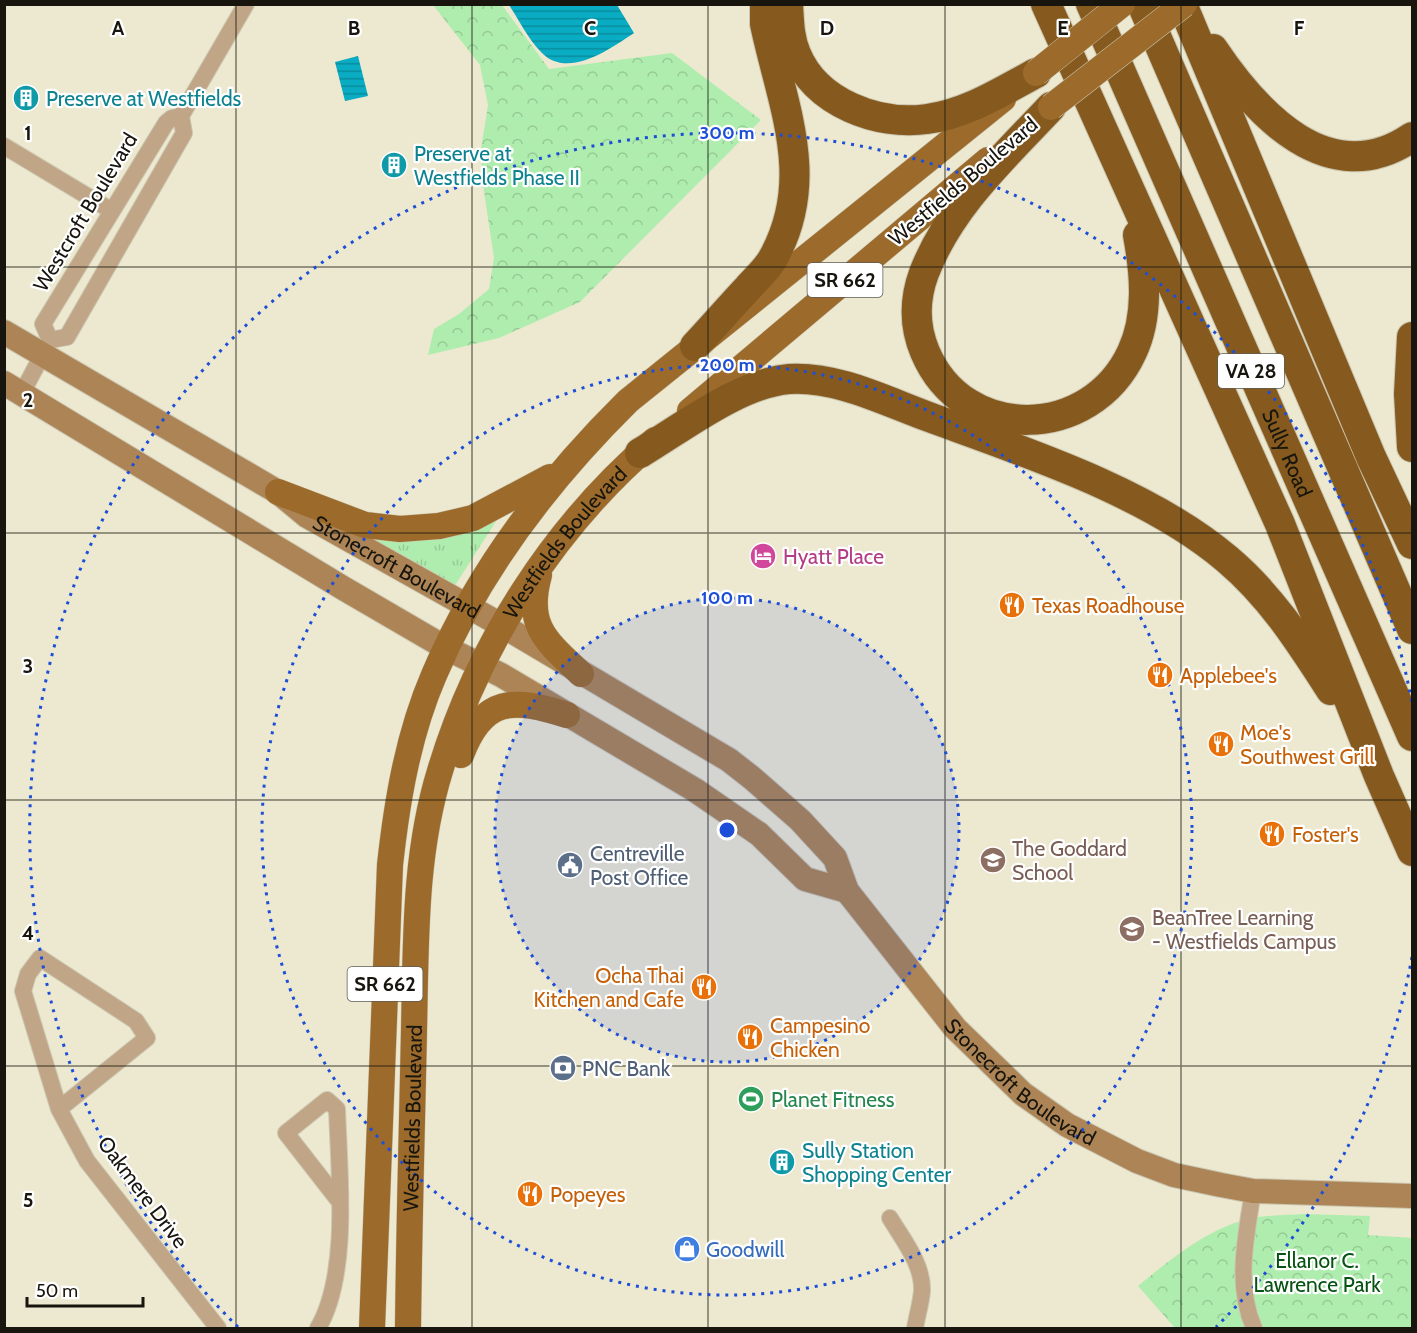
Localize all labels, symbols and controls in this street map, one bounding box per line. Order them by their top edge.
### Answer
text: A [112,16,125,40]
text: B [348,16,360,40]
text: C [584,16,596,40]
text: D [820,16,834,40]
text: E [1057,16,1069,40]
text: F [1294,16,1305,40]
building icon: Preserve at Westfields [11,83,41,113]
place label: Preserve at Westfields [46,86,242,111]
street label: Westfields Boulevard [884,111,1042,251]
text: 1 [24,121,32,145]
text: 300 m [700,122,754,144]
street label: Westcroft Boulevard [28,128,142,296]
place label: Preserve at Westfields Phase II [414,141,580,190]
building icon: Preserve at Westfields Phase II [379,150,409,180]
road number: SR 662 [808,263,882,297]
text: 200 m [700,354,754,376]
road number: VA 28 [1218,354,1284,388]
text: 2 [23,388,33,412]
street label: Sully Road [1257,405,1318,501]
street label: Westfields Boulevard [497,461,631,623]
street label: Stonecroft Boulevard [309,509,485,623]
hotel icon: Hyatt Place [748,541,778,571]
place label: Hyatt Place [783,544,884,569]
text: 100 m [701,587,753,609]
restaurant icon: Texas Roadhouse [997,590,1027,620]
place label: Texas Roadhouse [1032,593,1185,618]
text: 3 [23,654,33,678]
restaurant icon: Applebee's [1145,660,1175,690]
place label: Applebee's [1180,663,1277,688]
place label: Moe's Southwest Grill [1240,720,1375,769]
restaurant icon: Moe's Southwest Grill [1206,729,1236,759]
restaurant icon: Foster's [1257,819,1287,849]
centre of rings [717,820,737,840]
place label: Foster's [1292,822,1359,847]
place label: The Goddard School [1012,836,1127,885]
place label: Centreville Post Office [590,841,689,890]
school or university icon: The Goddard School [978,845,1008,875]
public building icon: Centreville Post Office [555,850,585,880]
place label: BeanTree Learning - Westfields Campus [1152,905,1336,954]
school or university icon: BeanTree Learning - Westfields Campus [1117,914,1147,944]
text: 4 [22,921,34,945]
place label: Ocha Thai Kitchen and Cafe [533,963,684,1012]
road number: SR 662 [348,967,422,1001]
restaurant icon: Ocha Thai Kitchen and Cafe [689,972,719,1002]
place label: Campesino Chicken [770,1013,870,1062]
street label: Stonecroft Boulevard [940,1013,1100,1150]
restaurant icon: Campesino Chicken [735,1022,765,1052]
street label: Westfields Boulevard [397,1024,427,1212]
bank icon: PNC Bank [548,1053,578,1083]
place label: PNC Bank [582,1056,671,1081]
sports icon: Planet Fitness [736,1084,766,1114]
place label: Planet Fitness [771,1087,895,1112]
street label: Oakmere Drive [93,1131,193,1253]
place label: Sully Station Shopping Center [802,1138,952,1187]
building icon: Sully Station Shopping Center [767,1147,797,1177]
restaurant icon: Popeyes [515,1179,545,1209]
place label: Popeyes [550,1182,626,1207]
text: 5 [23,1188,33,1212]
shop icon: Goodwill [672,1234,702,1264]
place label: Goodwill [706,1237,784,1262]
park label: Ellanor C. Lawrence Park [1253,1248,1381,1297]
scale bar [27,1270,142,1308]
text: 50 m [36,1280,78,1302]

